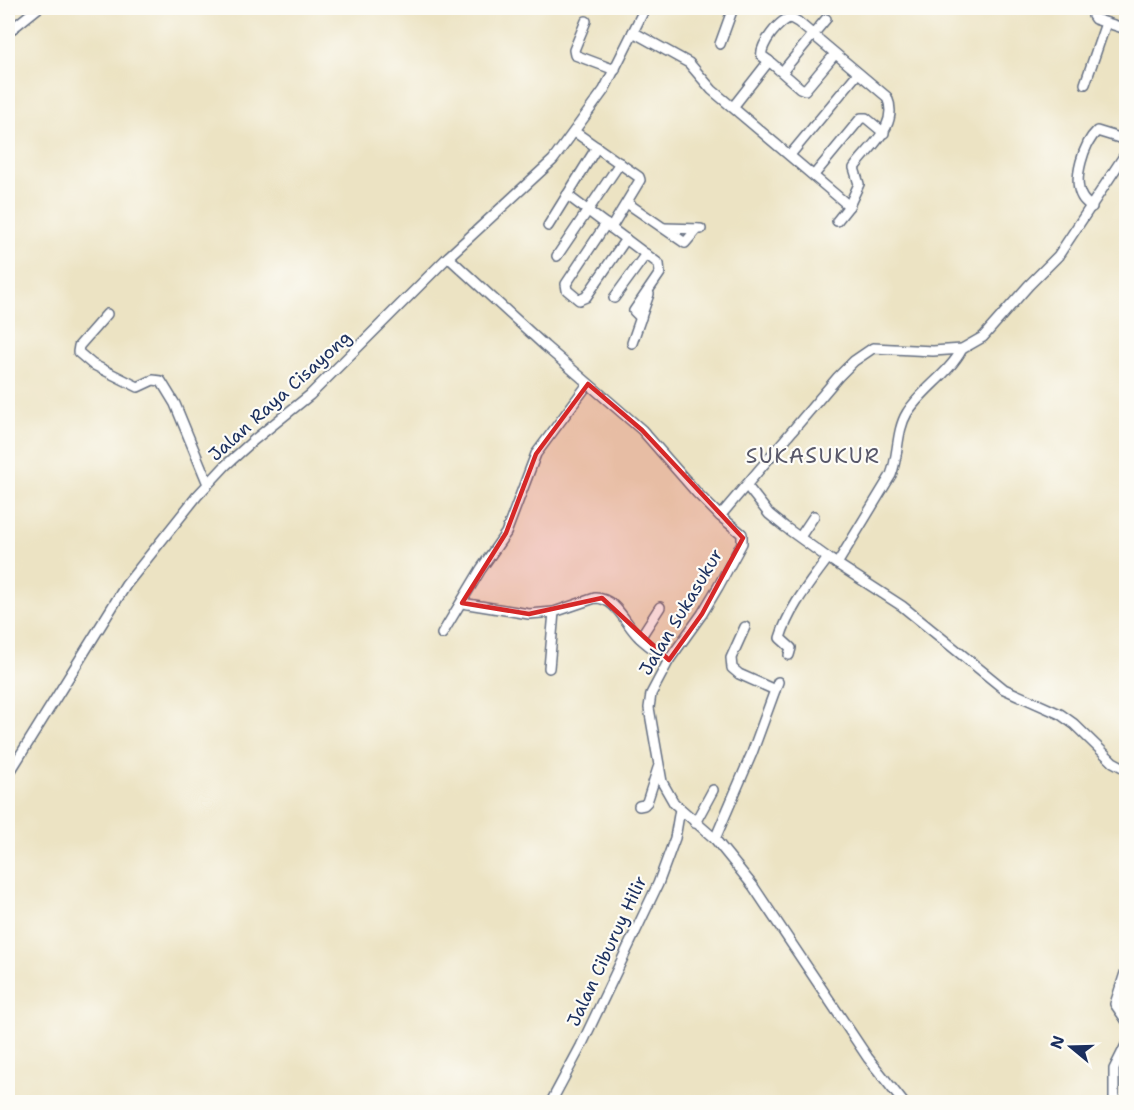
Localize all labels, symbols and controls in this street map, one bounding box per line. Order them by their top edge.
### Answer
street label: Jalan Raya Cisayong [204,325,356,467]
district label: SUKASUKUR [746,442,880,470]
street label: Jalan Sukasukur [634,544,728,680]
street label: Jalan Ciburuy Hilir [562,872,652,1030]
north arrow [1041,1017,1101,1077]
text: N [1045,1033,1069,1052]

